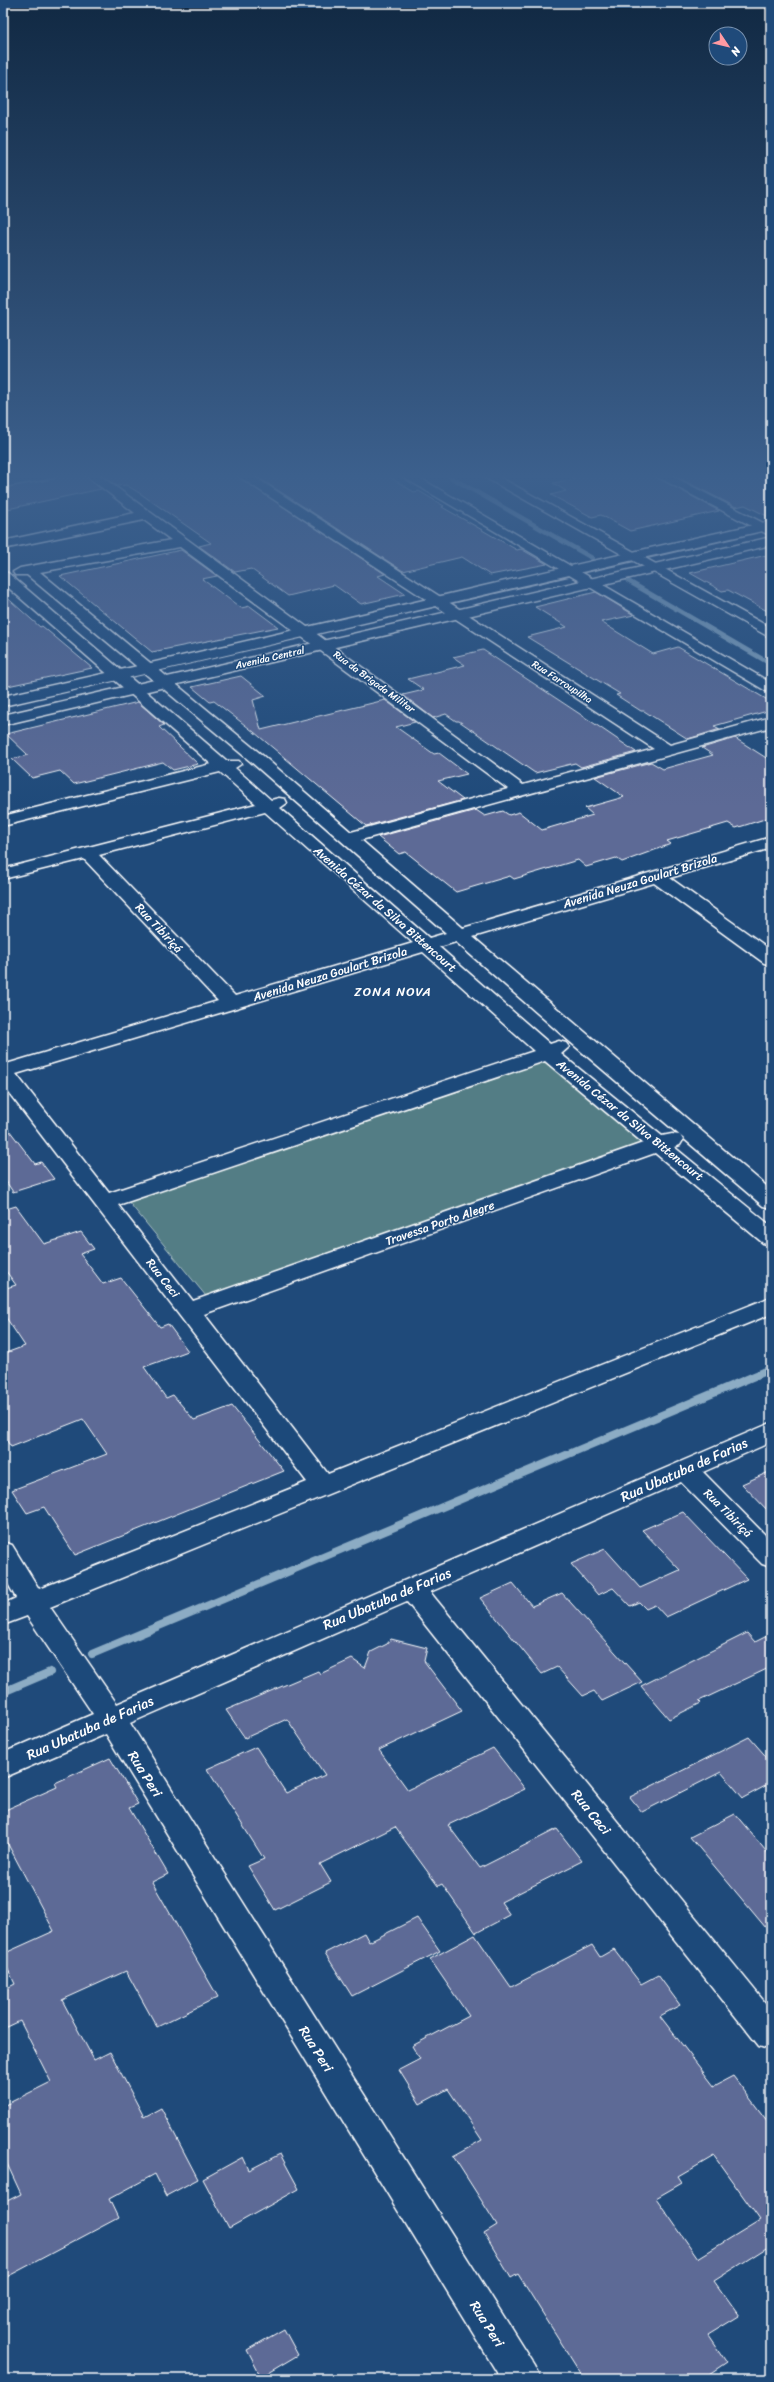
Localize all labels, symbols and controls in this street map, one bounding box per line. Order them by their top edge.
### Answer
north arrow [708,26,748,66]
text: N [726,42,746,60]
street label: Avenida Central [233,641,307,675]
street label: Rua da Brigada Militar [329,646,420,719]
street label: Rua Farroupilha [528,656,596,708]
street label: Avenida Cézar da Silva Bittencourt [307,839,462,978]
street label: Avenida Neuza Goulart Brizola [559,847,720,915]
street label: Rua Tibiriçá [130,898,188,958]
street label: Avenida Neuza Goulart Brizola [249,940,410,1008]
district label: ZONA NOVA [354,980,432,1003]
street label: Avenida Cézar da Silva Bittencourt [551,1053,709,1187]
street label: Travessa Porto Alegre [382,1194,498,1252]
street label: Rua Ceci [140,1253,186,1303]
street label: Rua Ubatuba de Farias [616,1431,752,1509]
street label: Rua Tibiriçá [698,1483,758,1543]
street label: Rua Ubatuba de Farias [319,1561,455,1637]
street label: Rua Ubatuba de Farias [22,1689,158,1767]
street label: Rua Peri [121,1746,170,1803]
street label: Rua Ceci [565,1784,618,1841]
street label: Rua Peri [292,2021,341,2078]
street label: Rua Peri [463,2296,512,2353]

